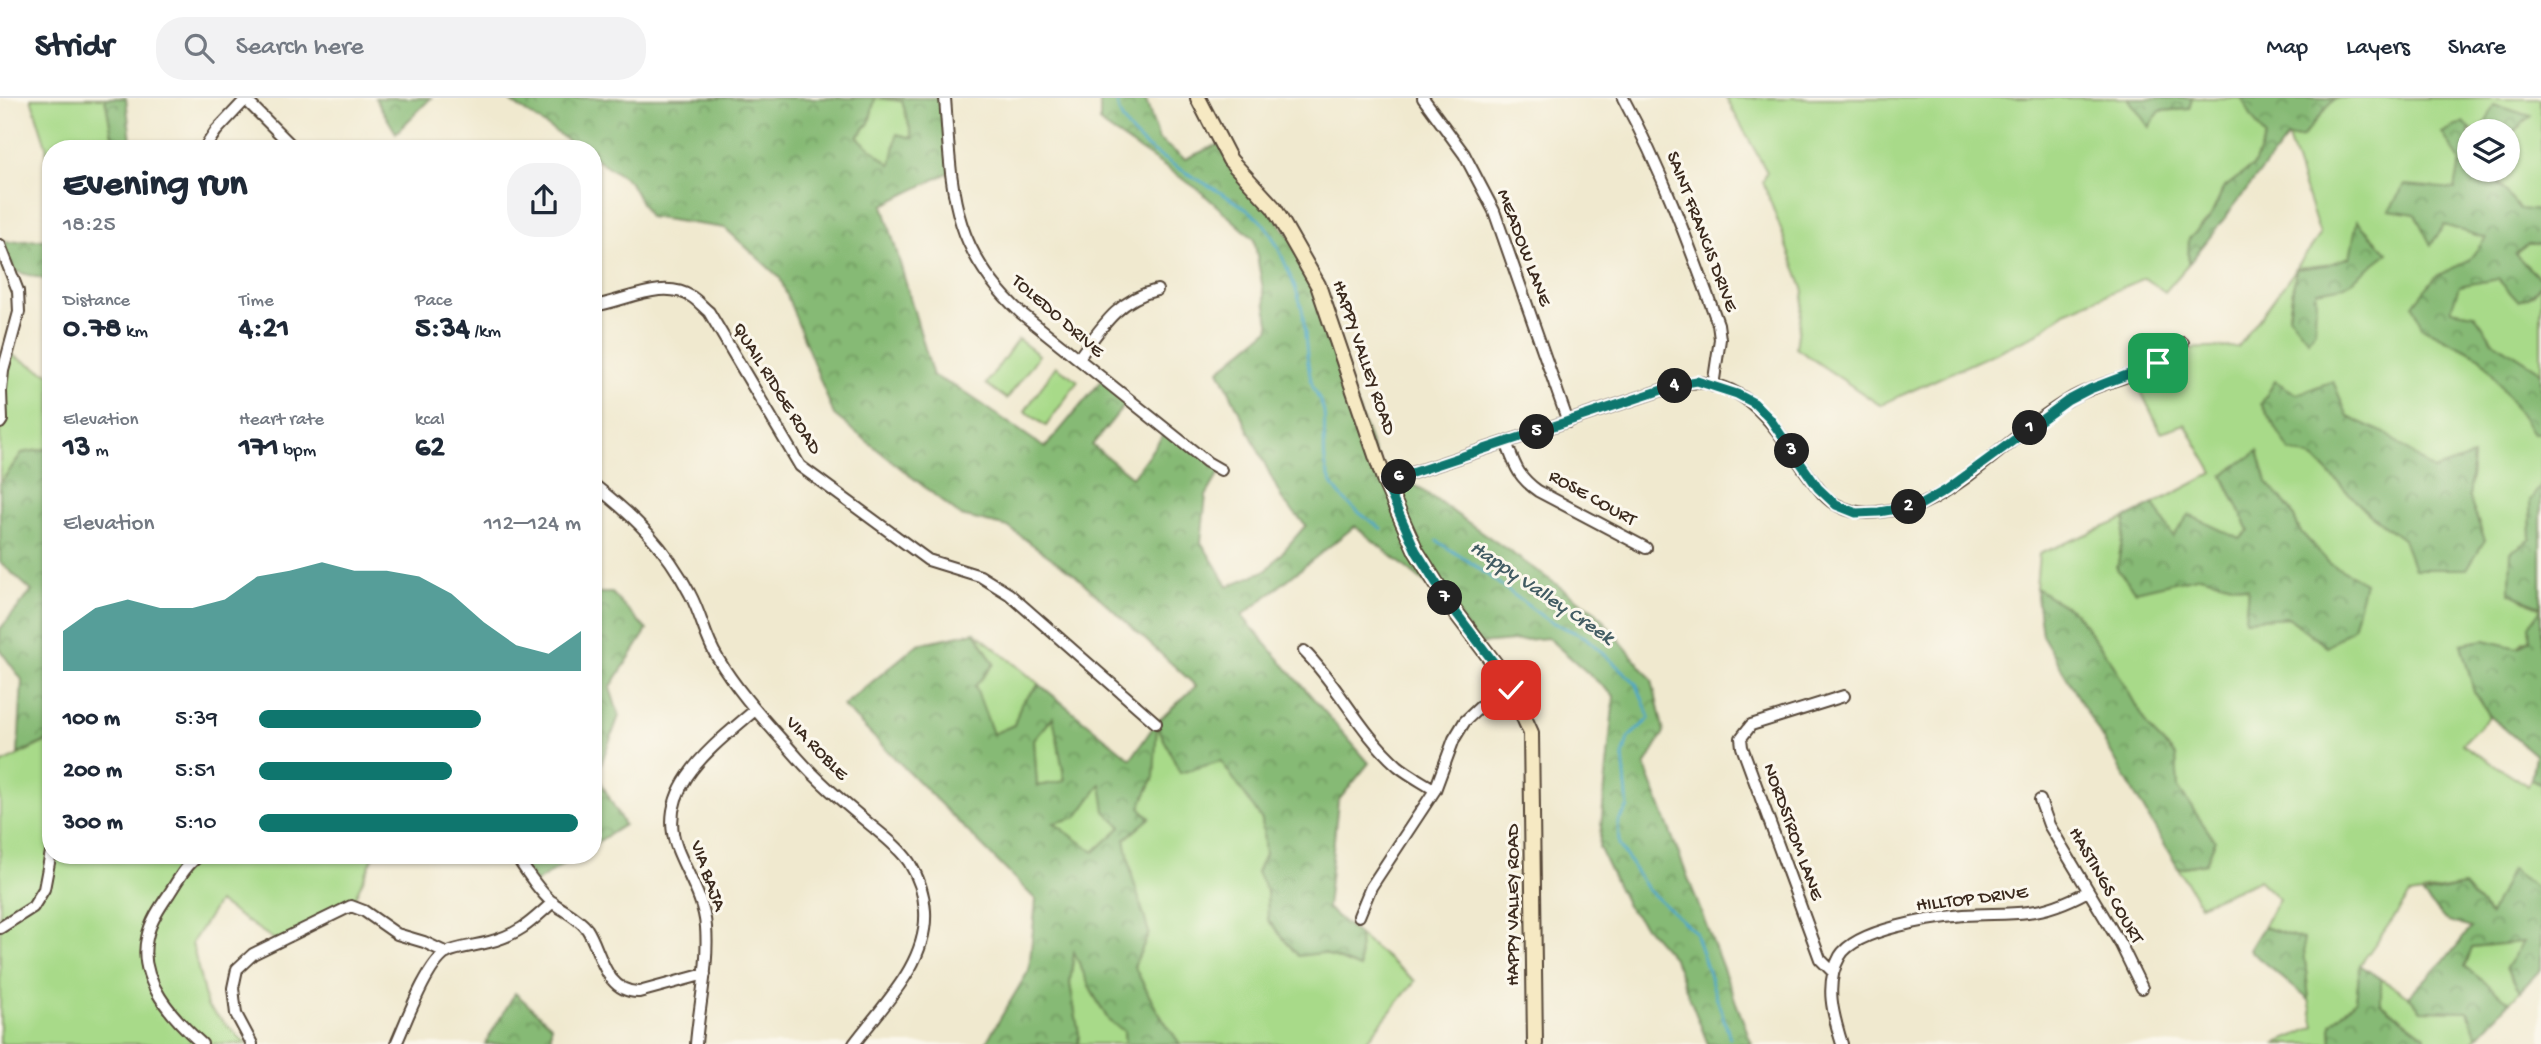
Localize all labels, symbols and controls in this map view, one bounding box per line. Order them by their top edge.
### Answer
search box [156,17,646,80]
text: Stridr [35,29,114,67]
icon: search [180,29,218,67]
text: Search here [236,33,364,64]
text: Map [2266,34,2308,63]
text: Layers [2346,34,2410,63]
text: Share [2448,34,2506,63]
map controls [2457,119,2520,182]
button: layers [2457,119,2520,182]
street label: SAINT FRANCIS DRIVE [1660,149,1743,316]
button: share [507,163,581,237]
text: Evening run [63,164,247,208]
street label: MEADOW LANE [1490,186,1556,311]
text: 18:25 [63,212,115,239]
street label: TOLEDO DRIVE [1005,270,1109,364]
street label: HAPPY VALLEY ROAD [1326,278,1400,439]
text: Distance [63,290,130,313]
text: Time [239,290,274,313]
text: Pace [415,290,452,313]
text: 0.78 [63,313,122,348]
text: 4:21 [239,313,289,348]
text: 5:34 [415,313,470,348]
street label: QUAIL RIDGE ROAD [726,319,826,460]
text: km [122,321,148,344]
text: /km [470,321,501,344]
pin [2128,333,2188,393]
icon: arrive [2139,344,2177,382]
pin: 4 [1658,368,1692,404]
text: 4 [1670,374,1679,397]
text: Elevation [63,409,139,432]
text: Heart rate [239,409,324,432]
text: kcal [415,409,445,432]
pin: 1 [2012,410,2048,446]
pin: 5 [1520,414,1554,450]
text: 1 [2026,416,2033,439]
text: 5 [1532,420,1542,443]
text: 13 [63,432,91,467]
text: 171 [239,432,279,467]
text: 62 [415,432,445,467]
pin: 3 [1774,434,1810,468]
text: 3 [1787,439,1796,462]
text: m [91,440,109,463]
text: bpm [279,440,316,463]
pin: 6 [1382,460,1416,494]
text: 6 [1394,465,1403,488]
street label: ROSE COURT [1544,466,1640,533]
pin: 2 [1892,490,1926,524]
text: 2 [1904,495,1913,518]
text: Elevation [63,511,154,538]
text: 112–124 m [484,511,581,538]
water label: Happy Valley Creek [1464,537,1620,653]
pin: 7 [1428,580,1462,616]
text: 7 [1440,586,1449,609]
pin [1481,660,1541,720]
icon: check [1492,671,1530,709]
text: 100 m [63,706,120,733]
text: 5:39 [175,706,218,733]
street label: VIA ROBLE [779,711,853,787]
text: 200 m [63,758,122,785]
text: 5:51 [175,758,216,785]
street label: NORDSTROM LANE [1757,761,1828,905]
text: 300 m [63,810,123,837]
text: 5:10 [175,810,217,837]
street label: HAPPY VALLEY ROAD [1503,823,1526,986]
street label: HASTINGS COURT [2062,824,2148,949]
street label: VIA BAJA [683,837,731,916]
street label: HILLTOP DRIVE [1915,882,2030,918]

